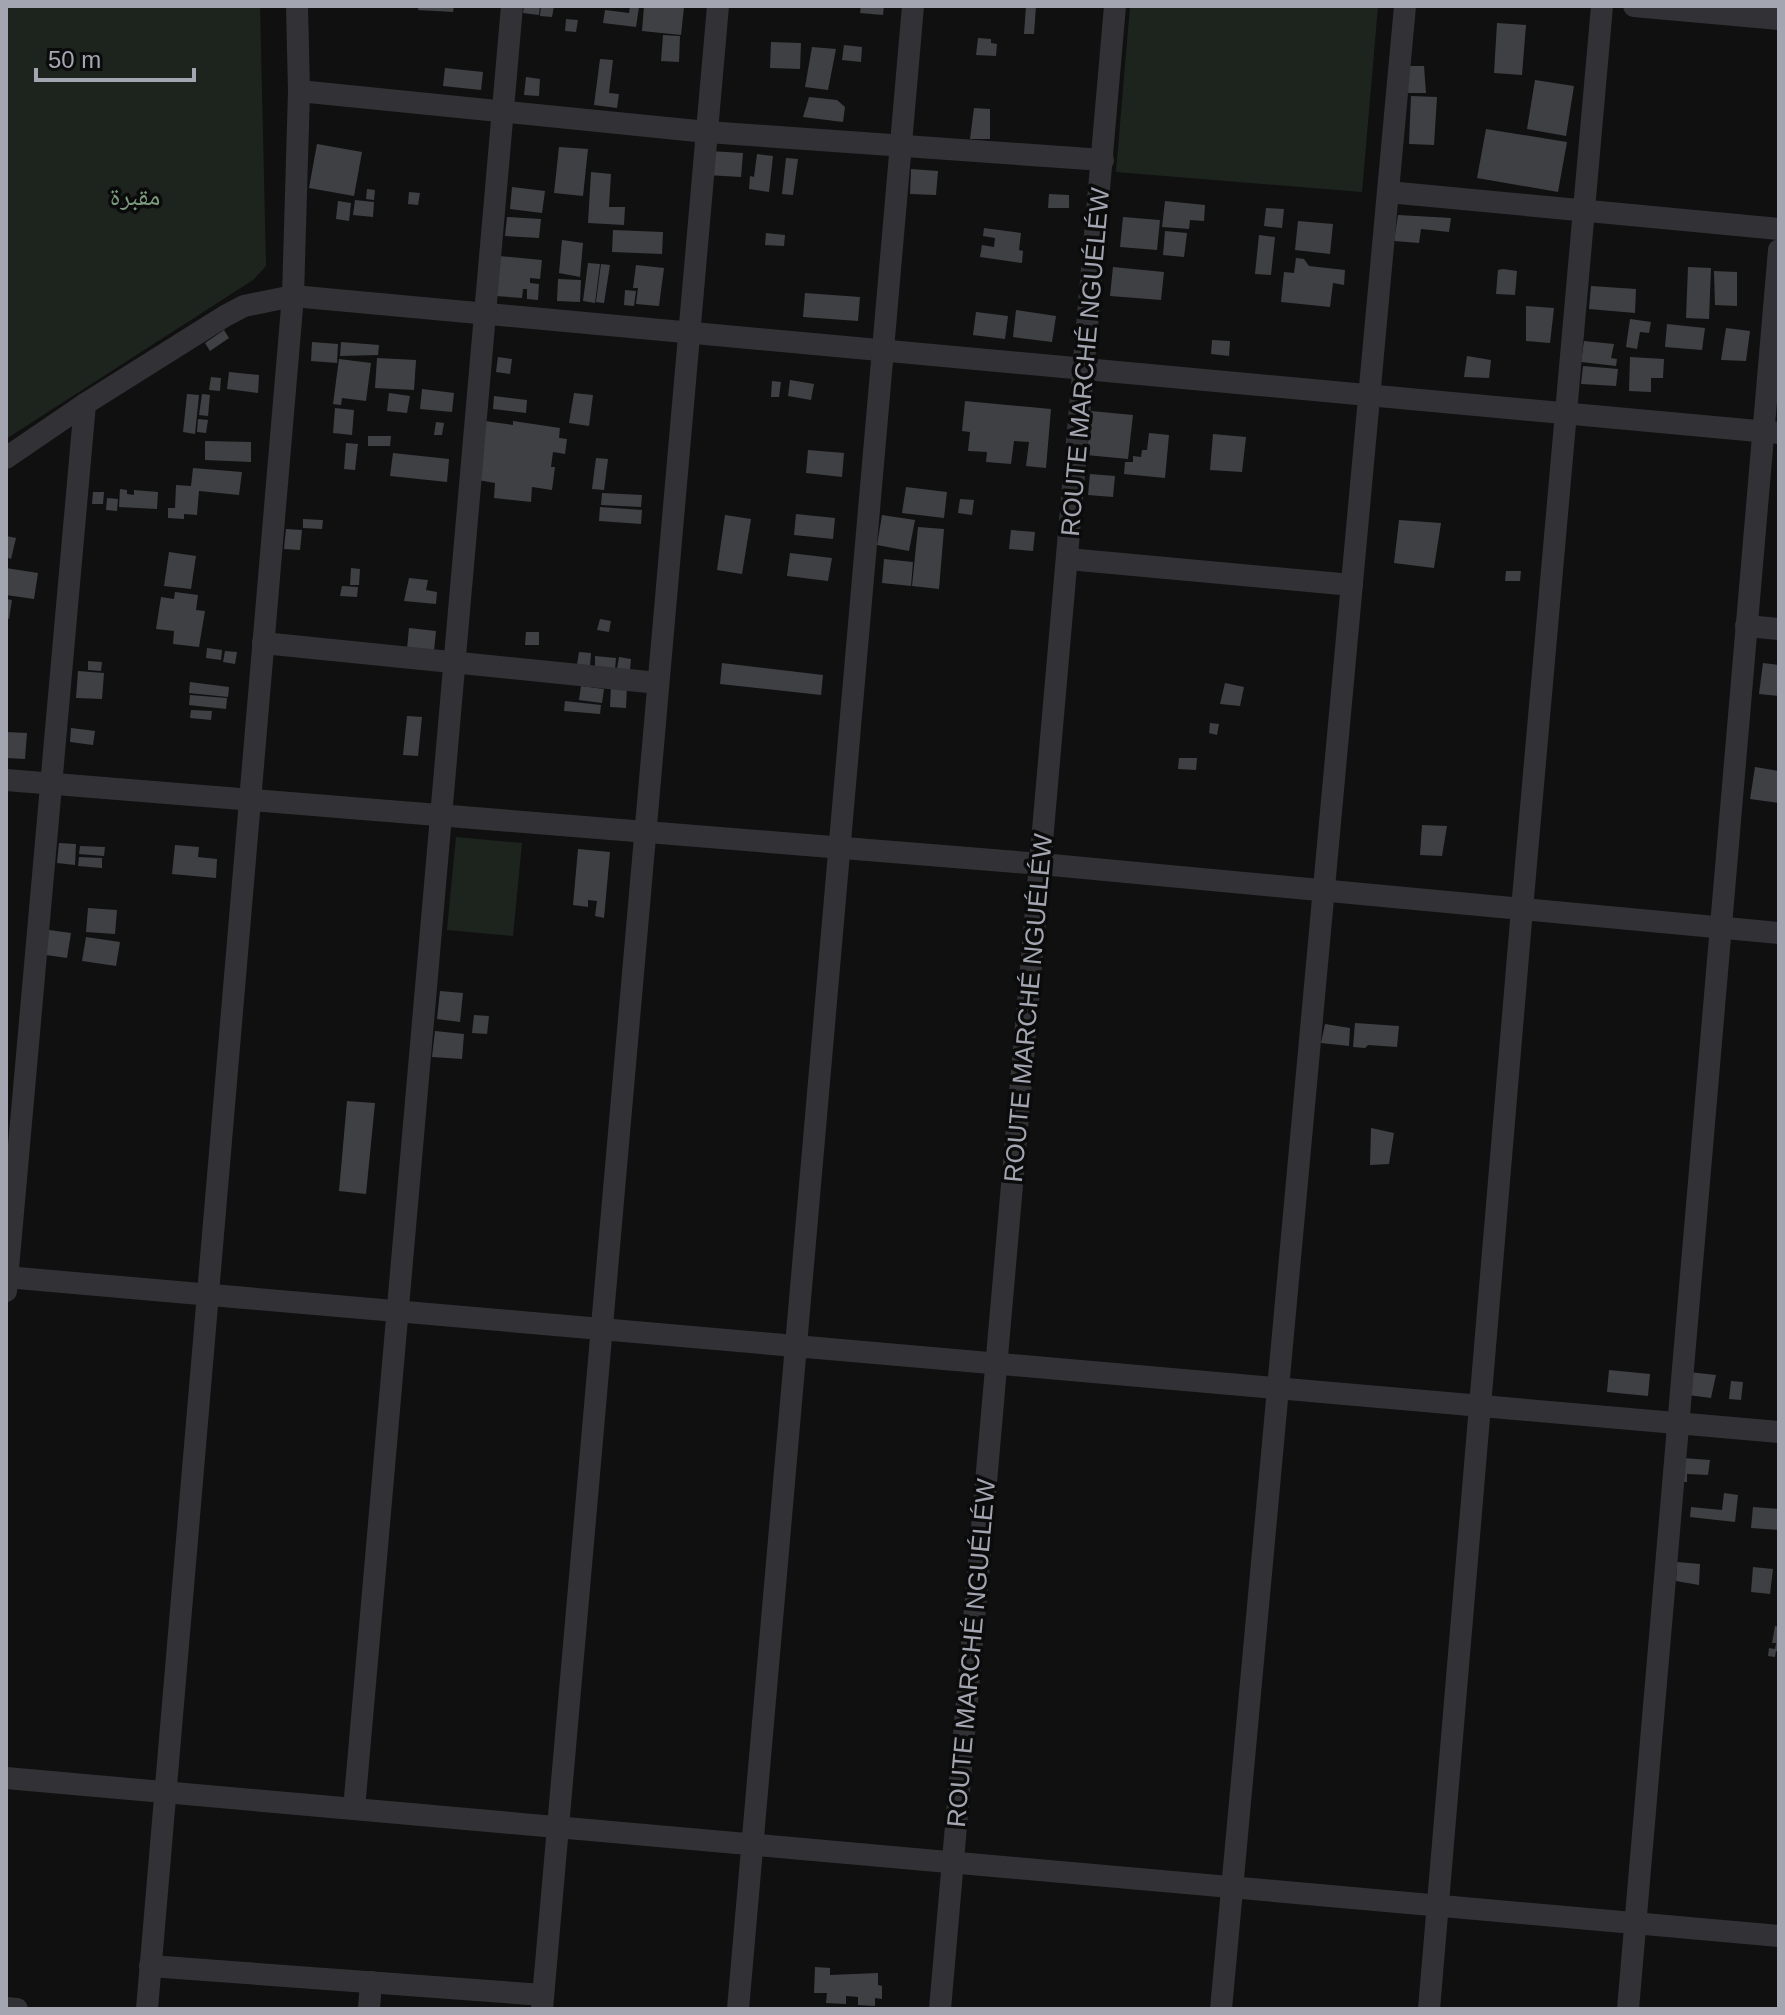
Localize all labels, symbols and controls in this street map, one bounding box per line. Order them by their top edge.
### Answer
scale bar [36,32,194,82]
text: 50 m [48,46,101,73]
park label: مقبرة [110,181,160,211]
street label: ROUTE MARCHÉ NGUÉLÉW [1055,186,1115,537]
street label: ROUTE MARCHÉ NGUÉLÉW [998,832,1058,1183]
street label: ROUTE MARCHÉ NGUÉLÉW [941,1477,1001,1828]

